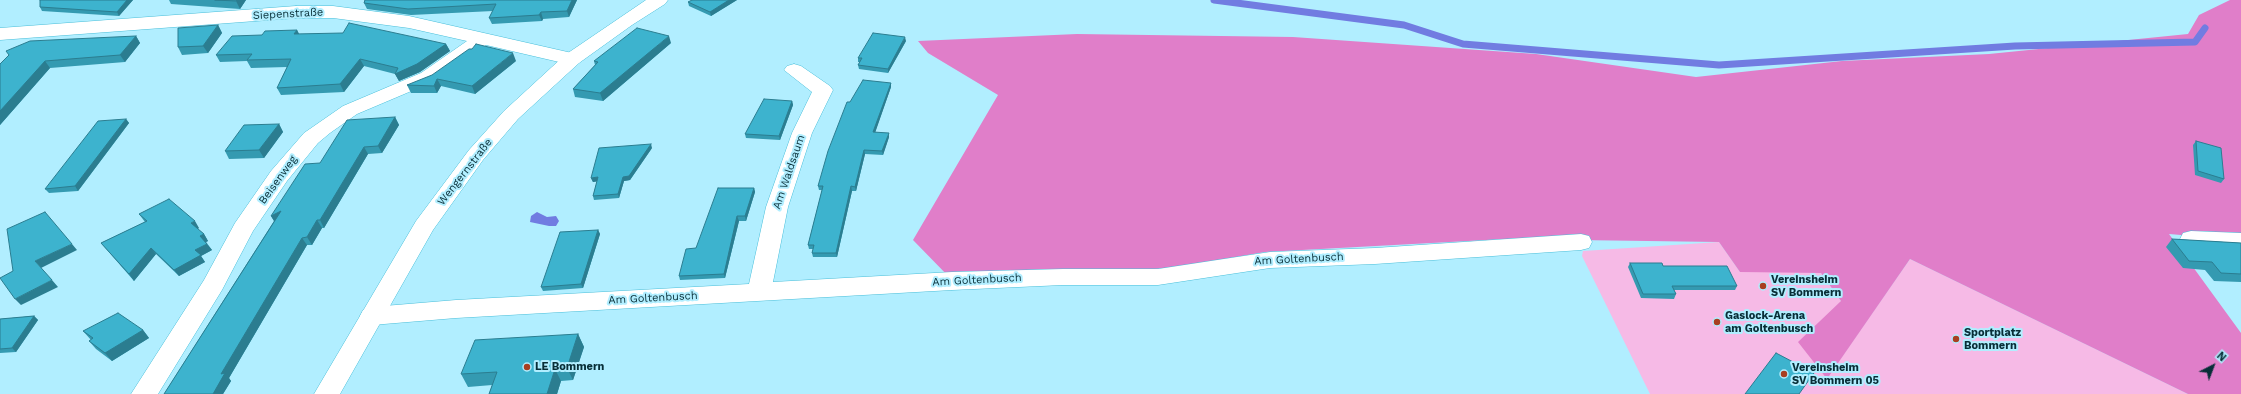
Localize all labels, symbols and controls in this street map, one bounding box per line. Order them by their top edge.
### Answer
street label: Siepenstraße [252,6,324,22]
street label: Am Waldsaum [770,133,808,211]
street label: Wengernstraße [435,136,495,208]
street label: Beisenweg [256,153,300,207]
street label: Am Goltenbusch [1254,250,1344,268]
street label: Am Goltenbusch [932,271,1022,289]
place label: Vereinsheim SV Bommern [1771,273,1841,299]
marker: Vereinsheim SV Bommern [1758,281,1768,291]
street label: Am Goltenbusch [608,289,698,307]
place label: Gaslock-Arena am Goltenbusch [1725,309,1813,335]
marker: Gaslock-Arena am Goltenbusch [1712,317,1722,327]
place label: Sportplatz Bommern [1964,326,2021,352]
marker: Sportplatz Bommern [1951,334,1961,344]
north arrow [2193,346,2233,386]
text: N [2214,349,2229,364]
place label: LE Bommern [535,360,604,374]
place label: Vereinsheim SV Bommern 05 [1792,361,1879,387]
marker: LE Bommern [522,362,532,372]
marker: Vereinsheim SV Bommern 05 [1779,369,1789,379]

